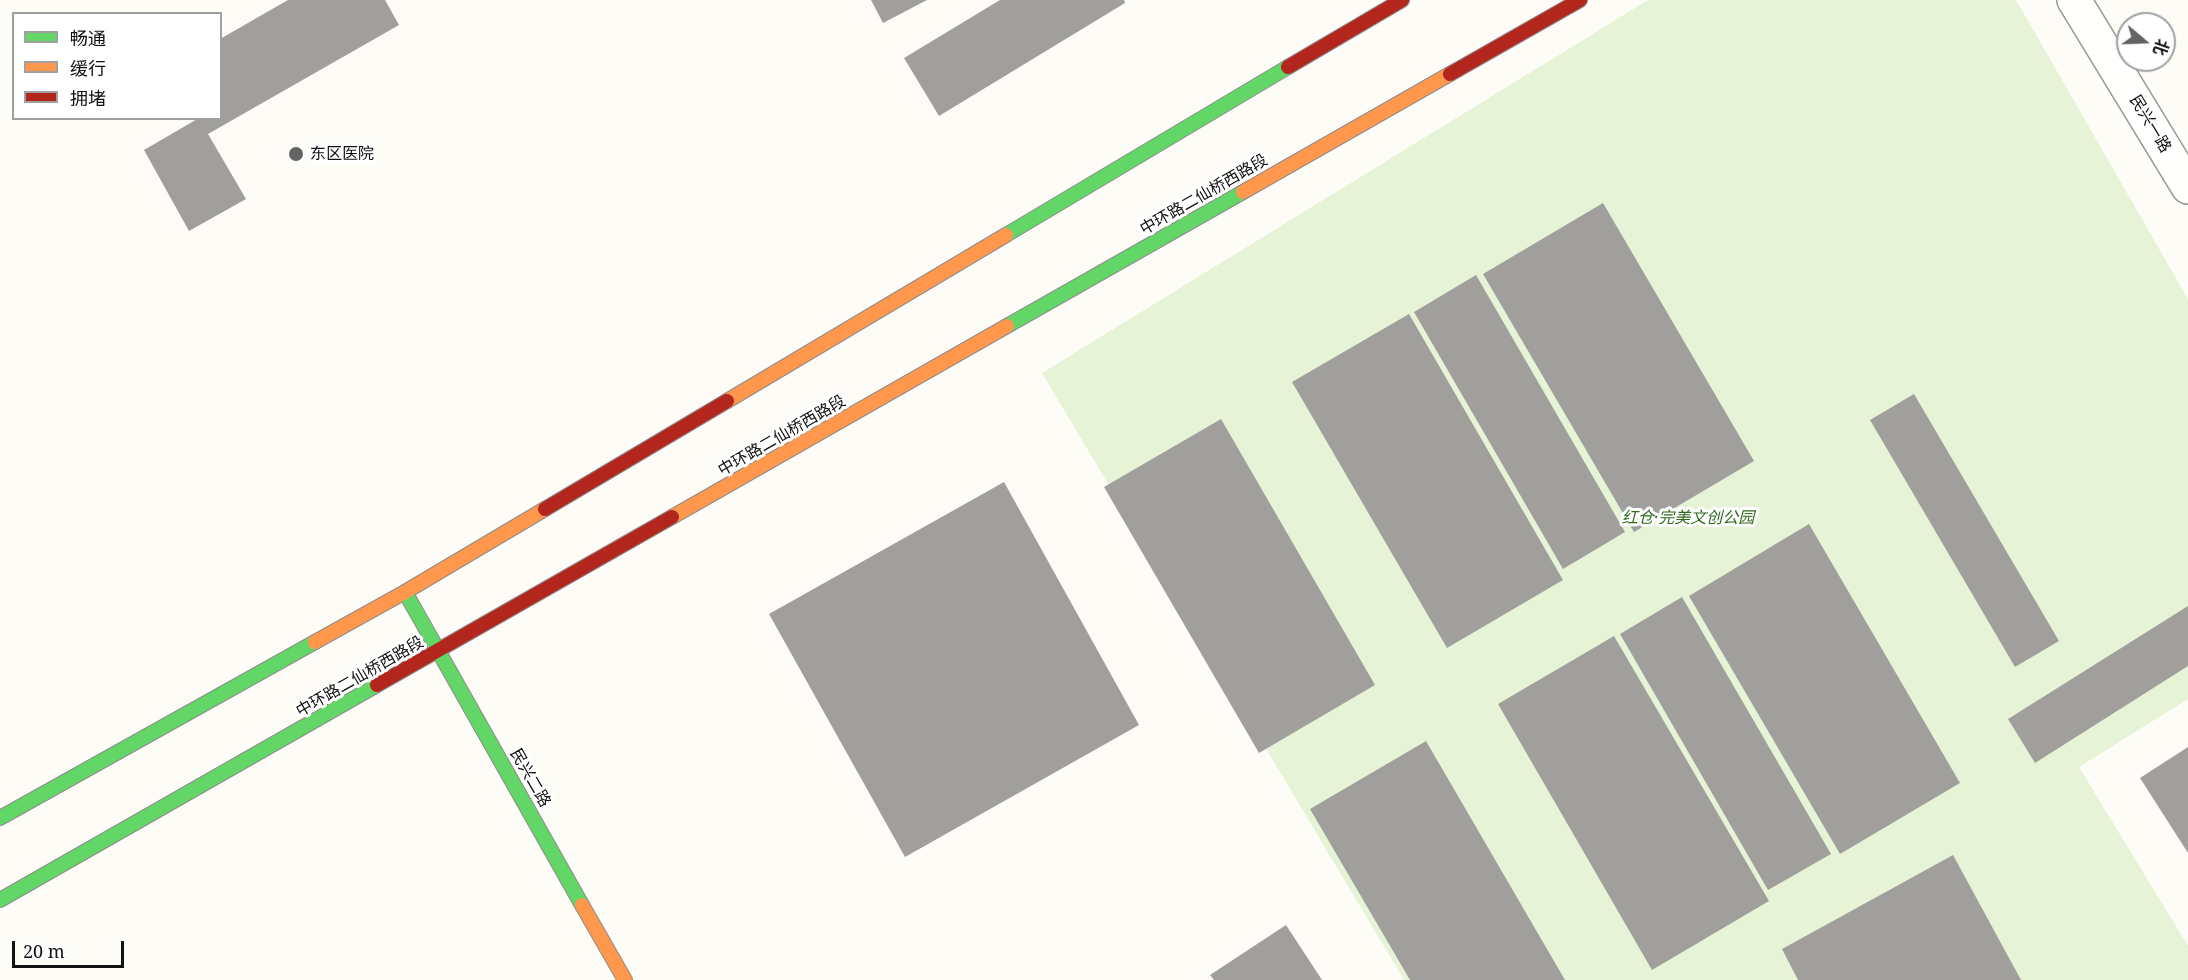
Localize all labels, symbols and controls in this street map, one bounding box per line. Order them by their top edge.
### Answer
legend [12,12,222,120]
north arrow [2116,12,2176,72]
text: 畅通 [70,26,106,50]
text: 北 [2148,36,2174,58]
text: 缓行 [70,56,106,80]
text: 拥堵 [70,86,106,110]
street label: 民兴一路 [2125,92,2175,156]
place label: 东区医院 [310,144,374,164]
marker: 东区医院 [287,145,305,163]
street label: 中环路二仙桥西路段 [1137,151,1271,239]
street label: 中环路二仙桥西路段 [715,392,849,480]
park label: 红仓·完美文创公园 [1622,508,1754,528]
street label: 中环路二仙桥西路段 [293,633,427,721]
street label: 民兴二路 [506,745,554,811]
scale bar [15,929,128,967]
text: 20 m [23,939,65,963]

